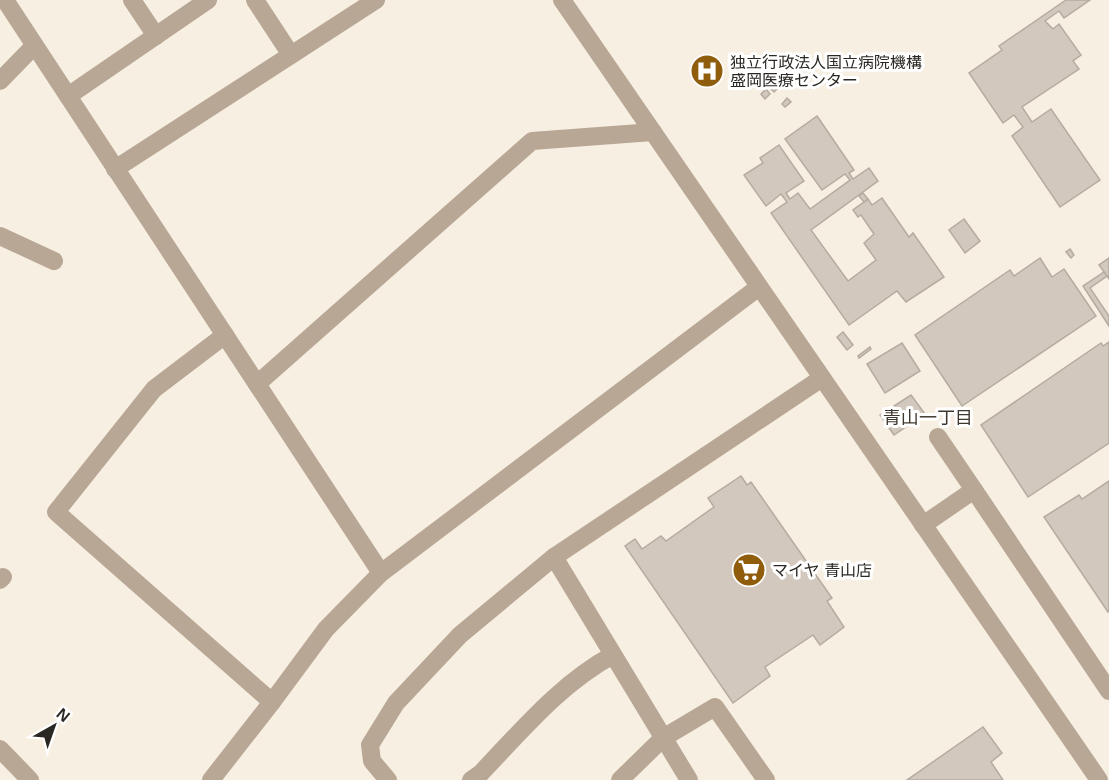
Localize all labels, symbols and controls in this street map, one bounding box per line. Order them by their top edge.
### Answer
hospital icon: 独立行政法人国立病院機構 盛岡医療センター [689,53,725,89]
place label: 独立行政法人国立病院機構 盛岡医療センター [730,54,922,89]
district label: 青山一丁目 [883,408,973,428]
supermarket icon: マイヤ 青山店 [731,552,767,588]
place label: マイヤ 青山店 [772,562,872,579]
north arrow [24,696,84,756]
text: N [53,705,73,725]

